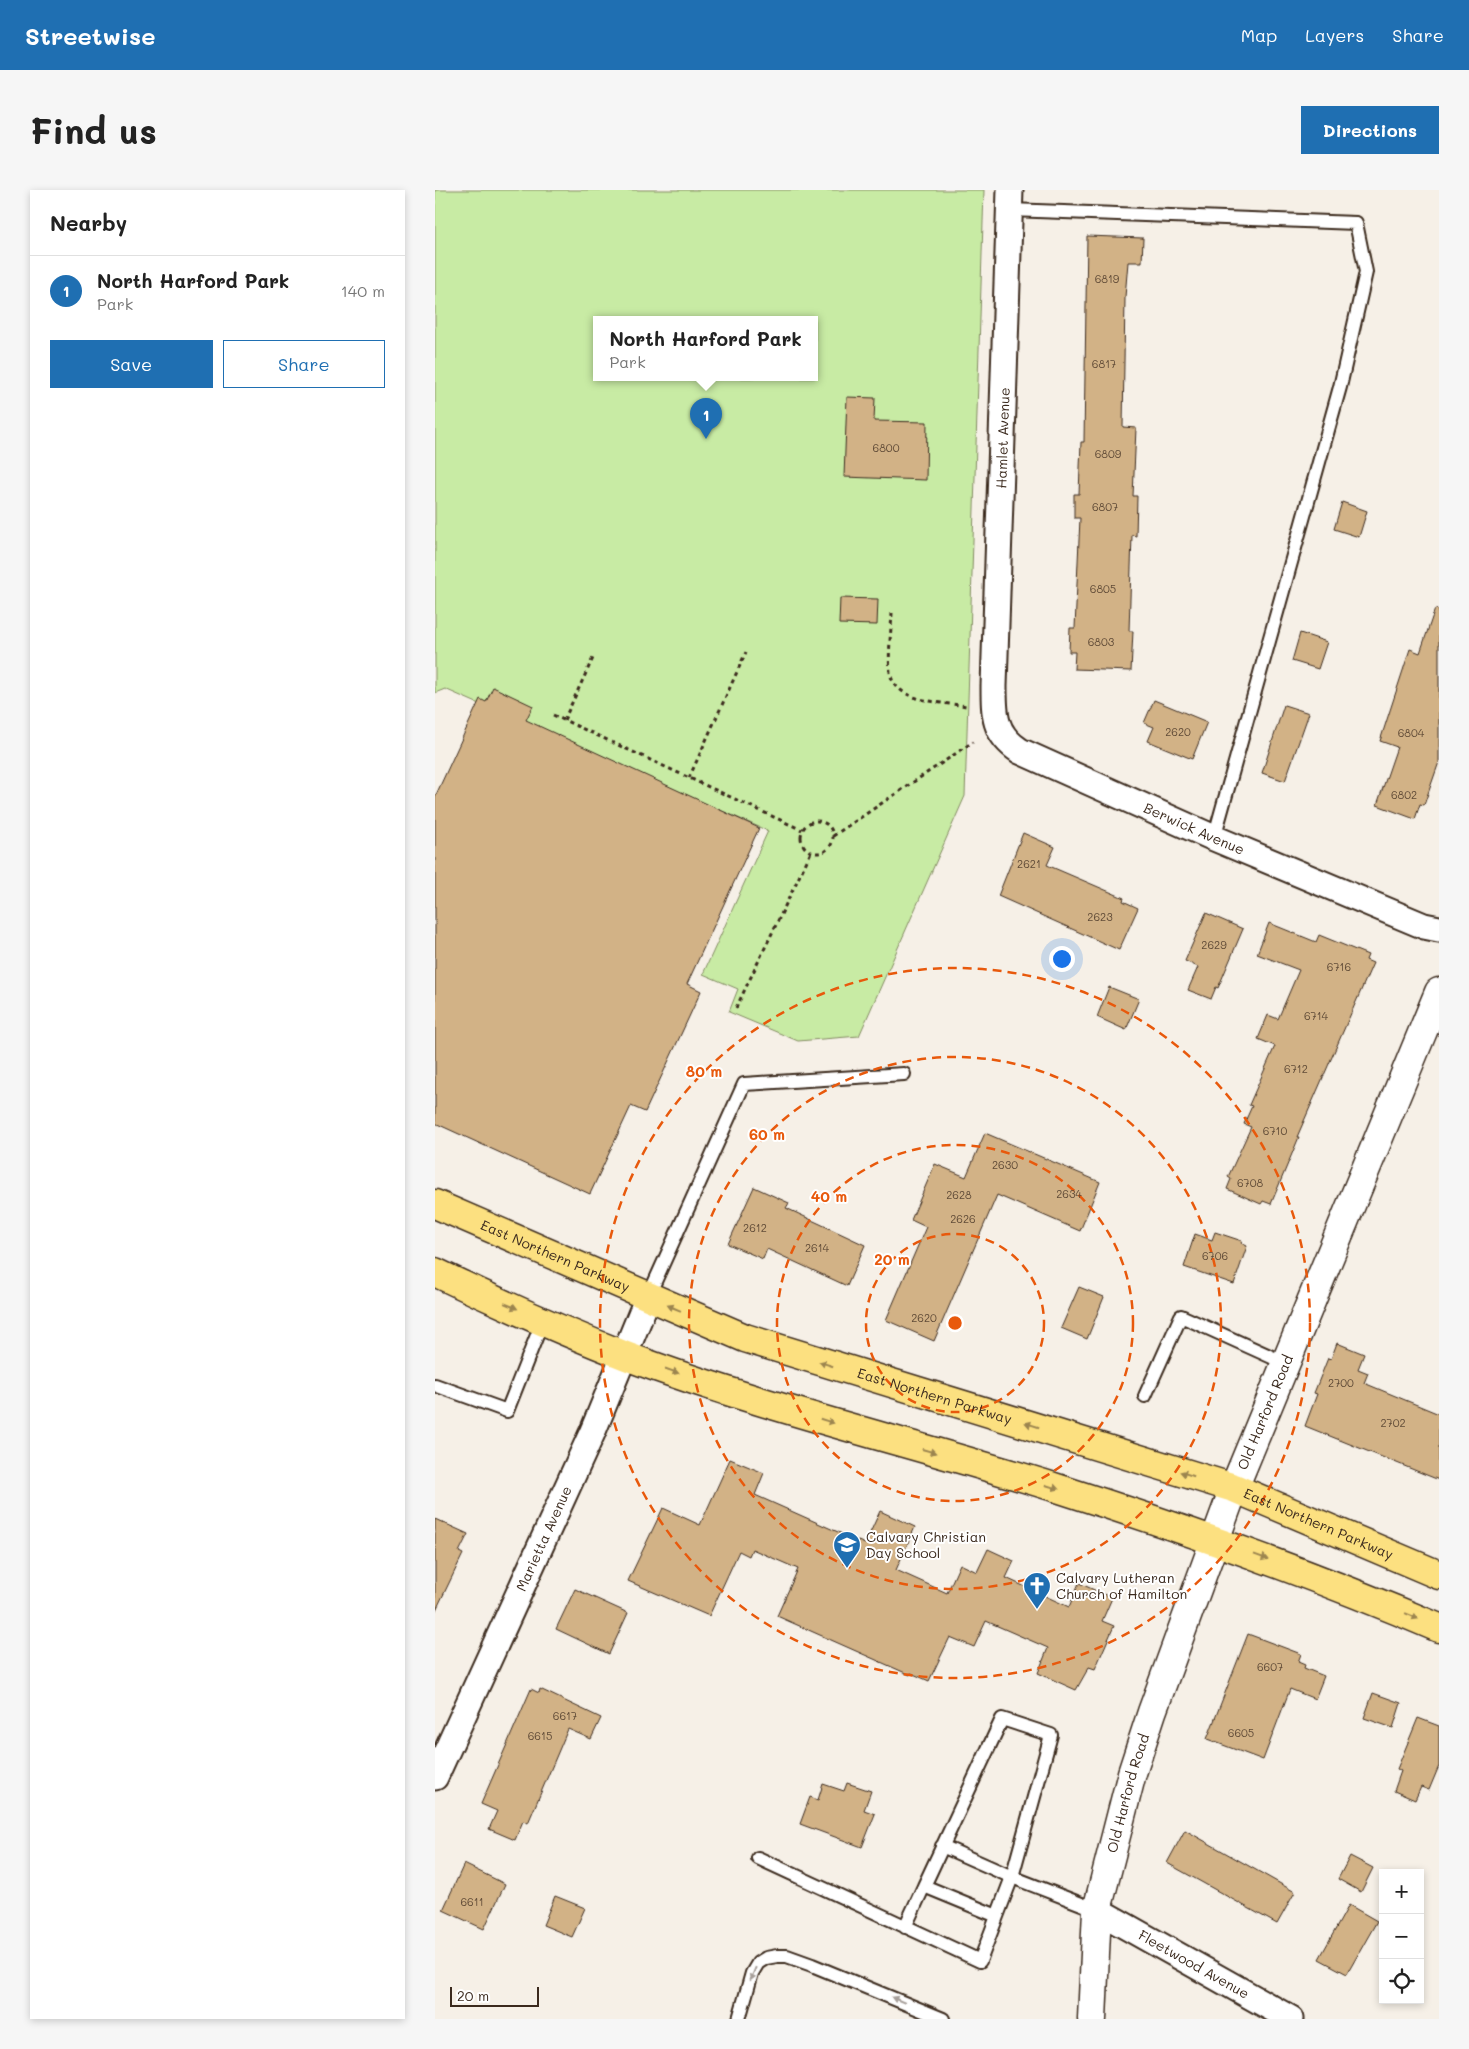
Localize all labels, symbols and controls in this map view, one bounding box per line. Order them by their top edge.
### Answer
text: Streetwise [25,20,155,51]
text: Map [1241,23,1277,47]
text: Layers [1305,23,1364,47]
text: Share [1392,23,1444,47]
button: Directions [1301,106,1439,154]
text: Find us [30,107,157,153]
text: Nearby [50,209,127,236]
text: North Harford Park [97,268,289,293]
house number: 6819 [1095,271,1120,286]
text: 1 [62,280,70,301]
text: 140 m [341,280,385,301]
text: Park [97,293,133,314]
popup [593,316,818,381]
text: North Harford Park [609,326,802,351]
button: Save [50,340,213,388]
button: Share [223,340,385,388]
text: Park [609,351,646,372]
house number: 6817 [1092,356,1116,371]
street label: Hamlet Avenue [991,387,1014,489]
pin: 1 [690,398,722,439]
house number: 6800 [873,440,900,455]
house number: 6809 [1095,446,1122,461]
house number: 6807 [1092,499,1118,514]
house number: 6805 [1090,581,1116,596]
house number: 6803 [1088,634,1115,649]
house number: 2620 [1165,724,1191,739]
house number: 6804 [1398,725,1425,740]
house number: 6802 [1391,787,1417,802]
street label: Berwick Avenue [1141,798,1248,859]
house number: 2621 [1017,856,1041,871]
house number: 2623 [1087,909,1113,924]
house number: 2629 [1201,937,1227,952]
your location [1049,946,1075,972]
house number: 6716 [1327,959,1351,974]
house number: 6714 [1304,1008,1329,1023]
text: 80 m [686,1061,722,1081]
house number: 6712 [1284,1061,1308,1076]
house number: 6710 [1263,1123,1287,1138]
text: 60 m [749,1124,785,1144]
house number: 2630 [992,1157,1018,1172]
house number: 6708 [1237,1175,1263,1190]
text: 40 m [811,1186,847,1206]
house number: 2634 [1056,1186,1082,1201]
house number: 2628 [946,1187,972,1202]
house number: 2626 [950,1211,976,1226]
street label: East Northern Parkway [478,1215,633,1296]
house number: 2612 [743,1220,767,1235]
house number: 2614 [805,1240,830,1255]
house number: 6706 [1202,1248,1228,1263]
text: 20 m [874,1249,910,1269]
one-way arrow [504,1303,518,1311]
one-way arrow [667,1303,681,1311]
house number: 2620 [911,1310,937,1325]
centre of rings [946,1314,964,1332]
street label: Old Harford Road [1233,1352,1297,1473]
one-way arrow [818,1359,833,1367]
street label: East Northern Parkway [855,1363,1014,1428]
one-way arrow [665,1367,680,1375]
house number: 2700 [1328,1375,1354,1390]
house number: 2702 [1380,1415,1406,1430]
one-way arrow [819,1417,834,1425]
one-way arrow [1024,1421,1039,1429]
one-way arrow [922,1448,937,1456]
one-way arrow [1179,1469,1194,1477]
street label: Marietta Avenue [511,1483,576,1594]
one-way arrow [1045,1483,1060,1491]
street label: East Northern Parkway [1241,1483,1396,1564]
place label: Calvary Christian Day School [866,1527,986,1562]
school or university icon: Calvary Christian Day School [832,1530,862,1569]
one-way arrow [1254,1553,1269,1561]
place label: Calvary Lutheran Church of Hamilton [1056,1568,1187,1603]
church icon: Calvary Lutheran Church of Hamilton [1022,1571,1052,1610]
one-way arrow [1405,1613,1419,1621]
house number: 6607 [1257,1659,1283,1674]
house number: 6617 [553,1708,577,1723]
house number: 6605 [1228,1725,1254,1740]
house number: 6615 [528,1728,552,1743]
street label: Old Harford Road [1102,1731,1153,1855]
map controls [1379,1869,1424,2004]
button: + [1379,1869,1424,1914]
house number: 6611 [460,1894,484,1909]
button: − [1379,1914,1424,1959]
street label: Fleetwood Avenue [1135,1925,1253,2003]
button: locate [1379,1959,1424,2004]
one-way arrow [749,1967,757,1982]
scale bar [450,1984,539,2007]
text: 20 m [457,1986,489,2005]
one-way arrow [891,1996,905,2004]

